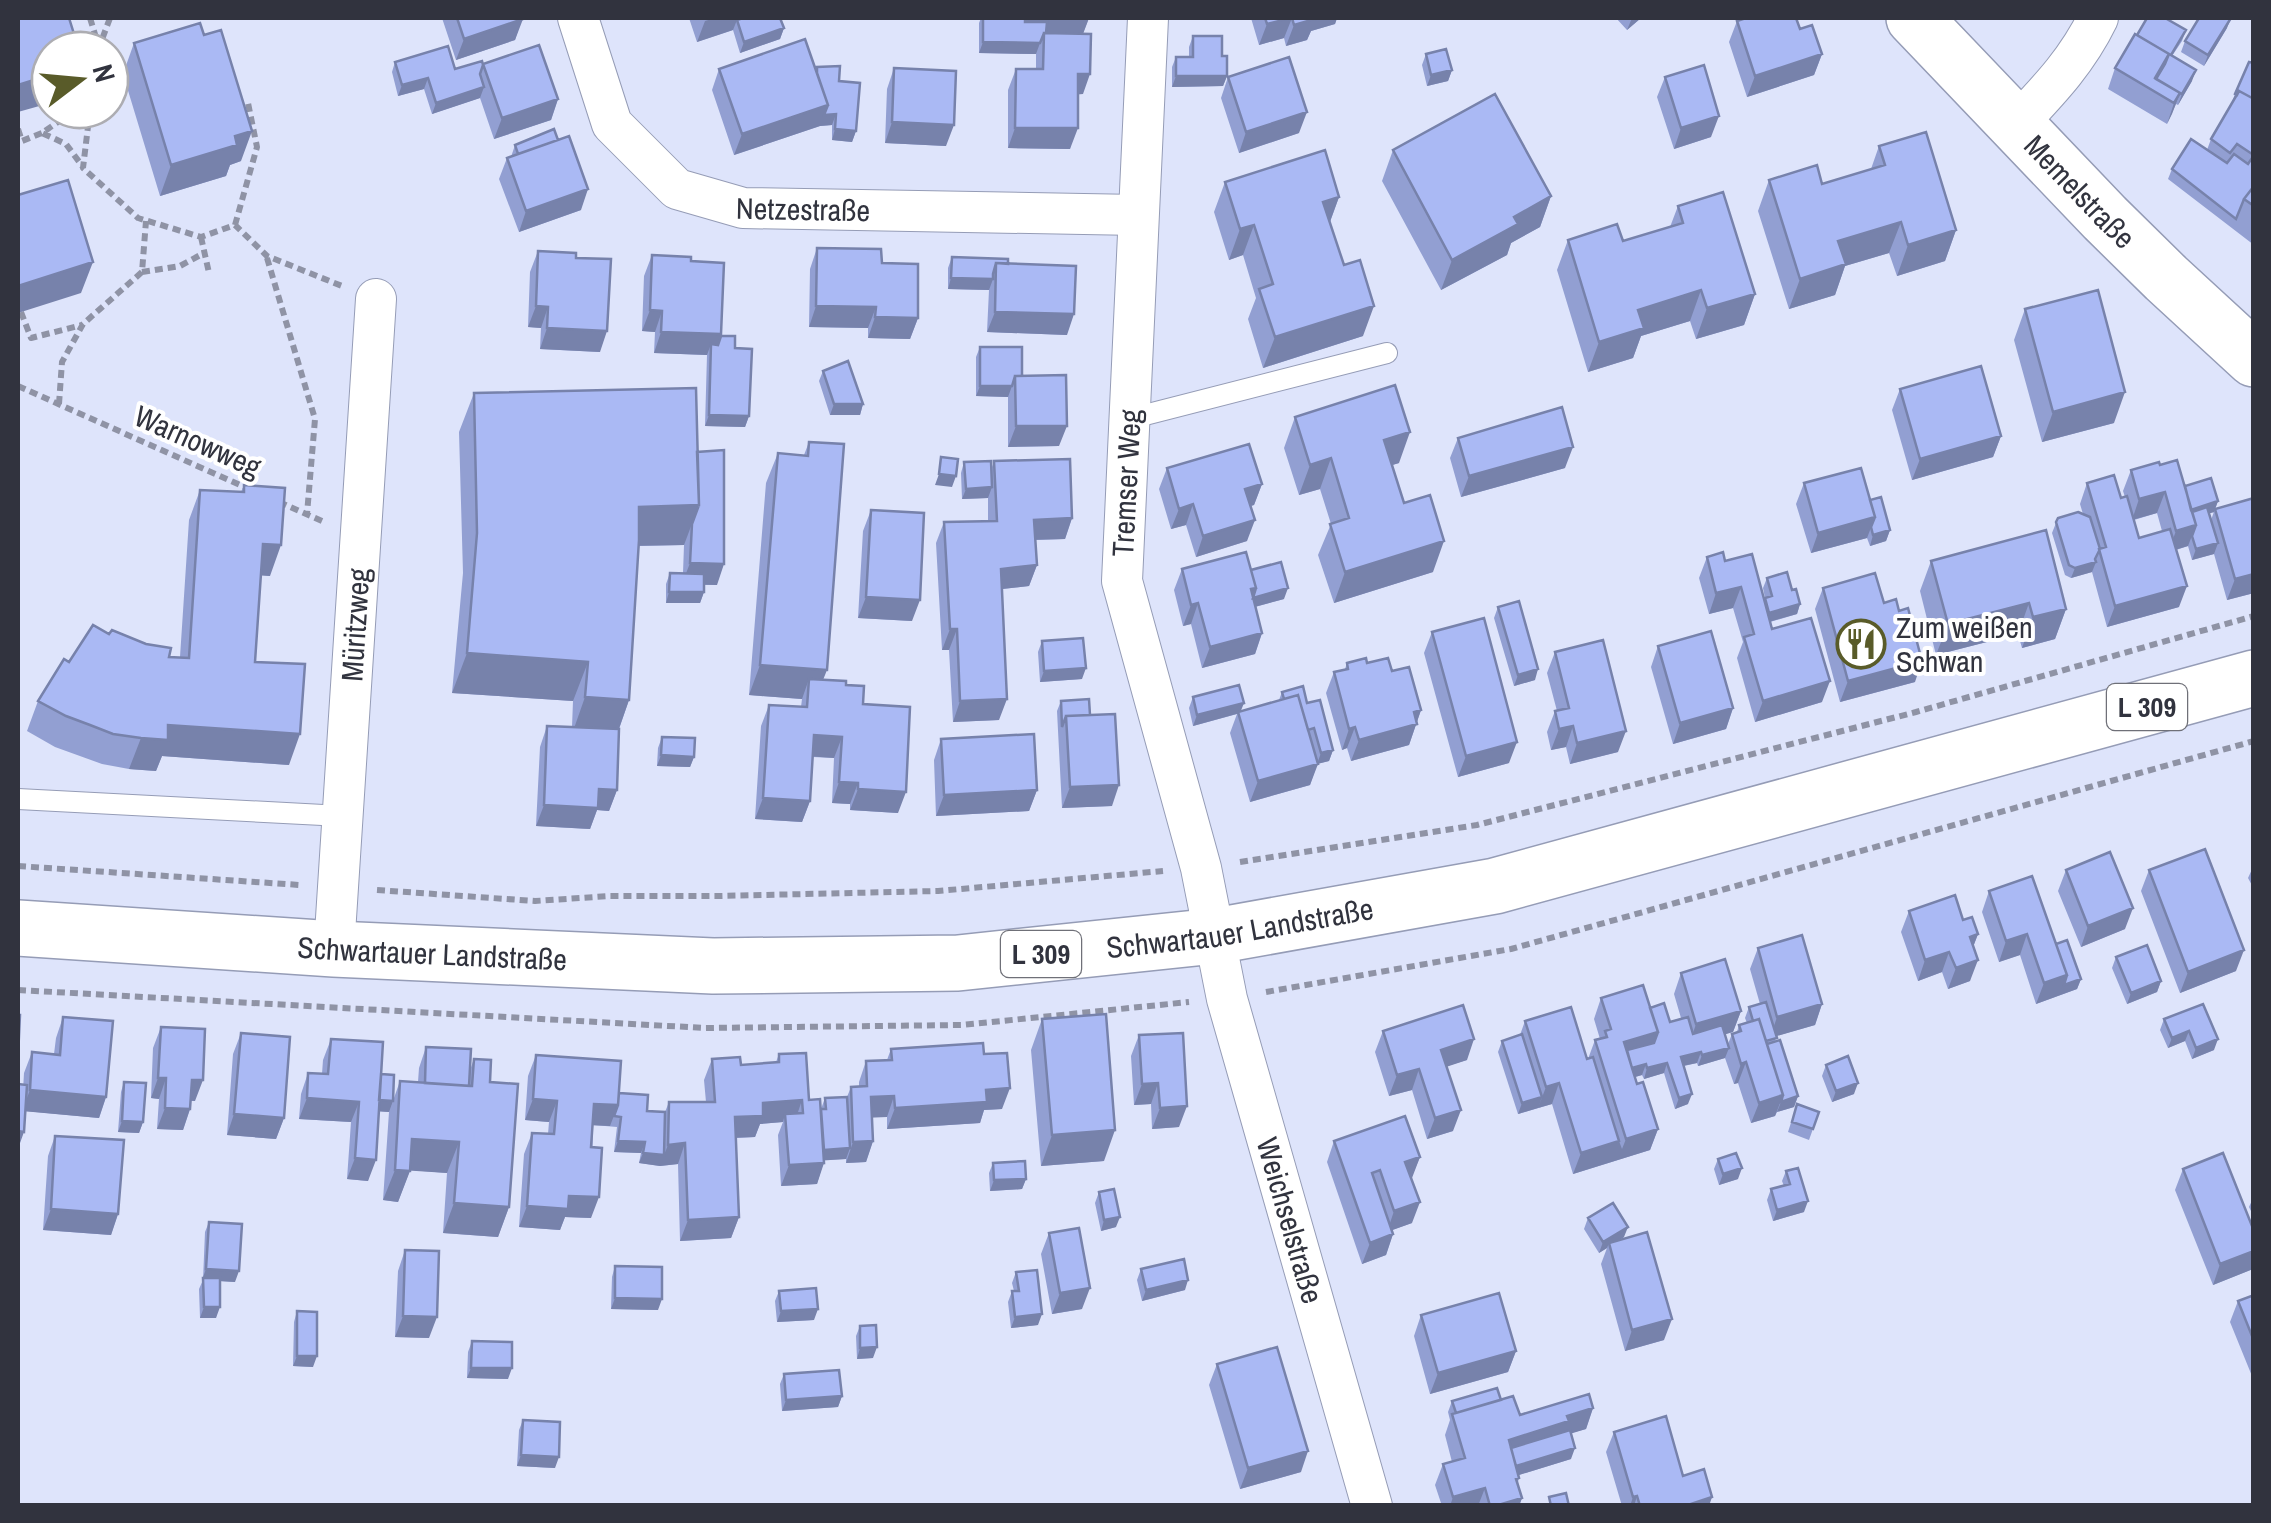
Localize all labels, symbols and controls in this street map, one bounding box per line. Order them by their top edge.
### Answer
north arrow [30,30,130,130]
text: N [83,60,125,86]
street label: Memelstraße [2016,126,2144,257]
street label: Netzestraße [736,188,870,230]
street label: Warnowweg [128,395,268,487]
street label: Tremser Weg [1102,408,1150,558]
street label: Müritzweg [331,566,379,683]
place label: Zum weißen Schwan [1896,607,2033,681]
restaurant icon: Zum weißen Schwan [1835,618,1887,670]
road number: L 309 [2107,684,2187,730]
street label: Schwartauer Landstraße [1104,888,1376,967]
street label: Schwartauer Landstraße [296,927,568,979]
road number: L 309 [1001,931,1081,977]
street label: Weichselstraße [1248,1133,1333,1308]

